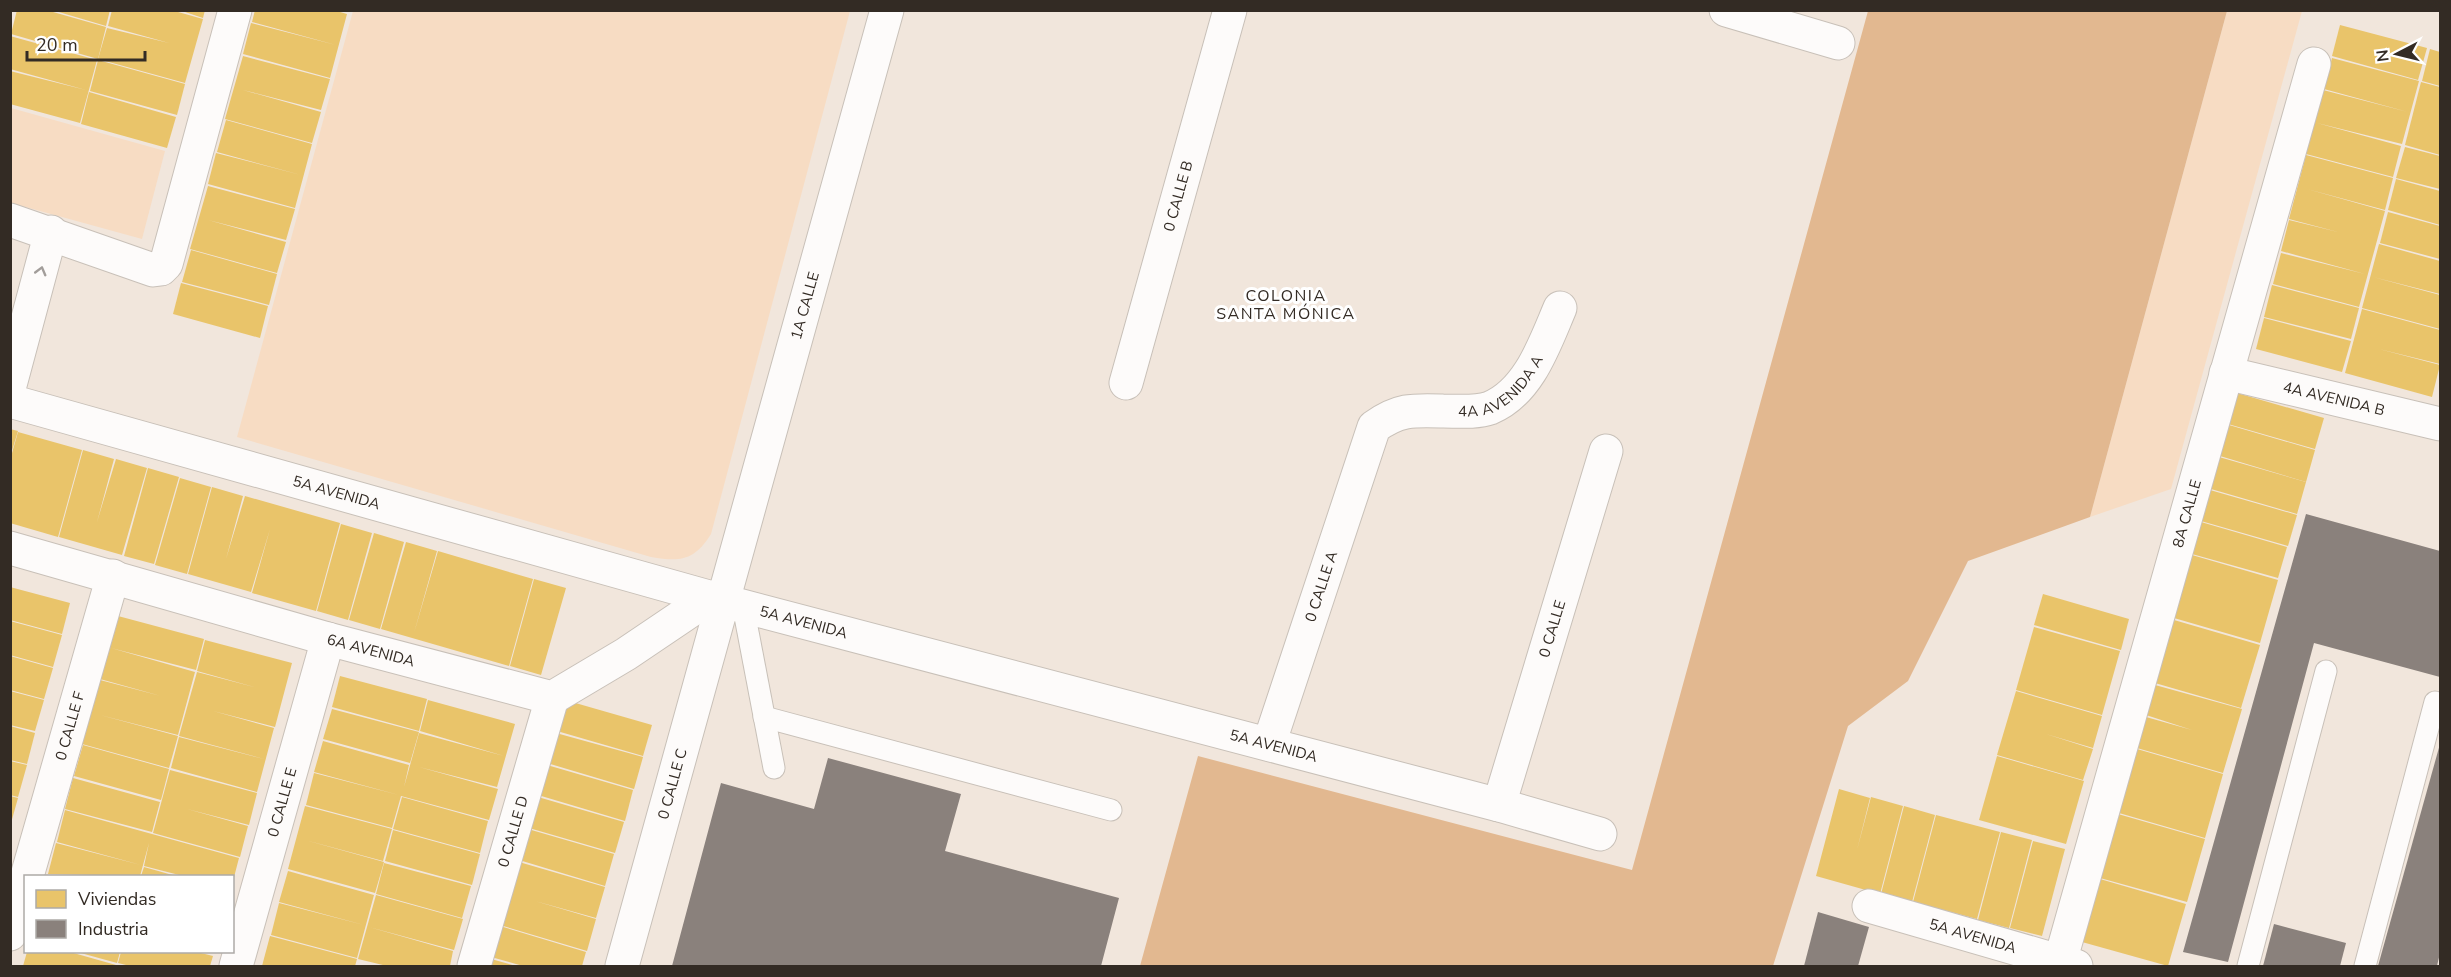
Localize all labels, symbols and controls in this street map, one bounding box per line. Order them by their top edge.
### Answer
scale bar [27,24,146,62]
north arrow [2367,24,2427,84]
text: 20 m [36,33,78,57]
text: N [2371,48,2395,63]
street label: 0 CALLE B [1159,158,1198,234]
one-way arrow [34,266,46,277]
street label: 1A CALLE [786,269,824,342]
district label: COLONIA SANTA MÓNICA [1216,285,1356,325]
street label: 4A AVENIDA A [1458,352,1548,421]
street label: 4A AVENIDA B [2281,377,2387,421]
street label: 5A AVENIDA [290,471,382,514]
street label: 8A CALLE [2168,477,2206,550]
street label: 0 CALLE A [1300,548,1342,624]
street label: 0 CALLE [1534,598,1570,660]
street label: 5A AVENIDA [758,601,850,643]
street label: 6A AVENIDA [325,629,417,671]
street label: 0 CALLE F [51,689,89,763]
street label: 5A AVENIDA [1228,725,1320,767]
street label: 0 CALLE C [653,746,692,822]
street label: 0 CALLE E [263,765,301,839]
street label: 0 CALLE D [493,793,533,870]
legend [24,875,234,953]
text: Viviendas [77,887,157,911]
street label: 5A AVENIDA [1927,914,2019,958]
text: Industria [78,917,148,941]

